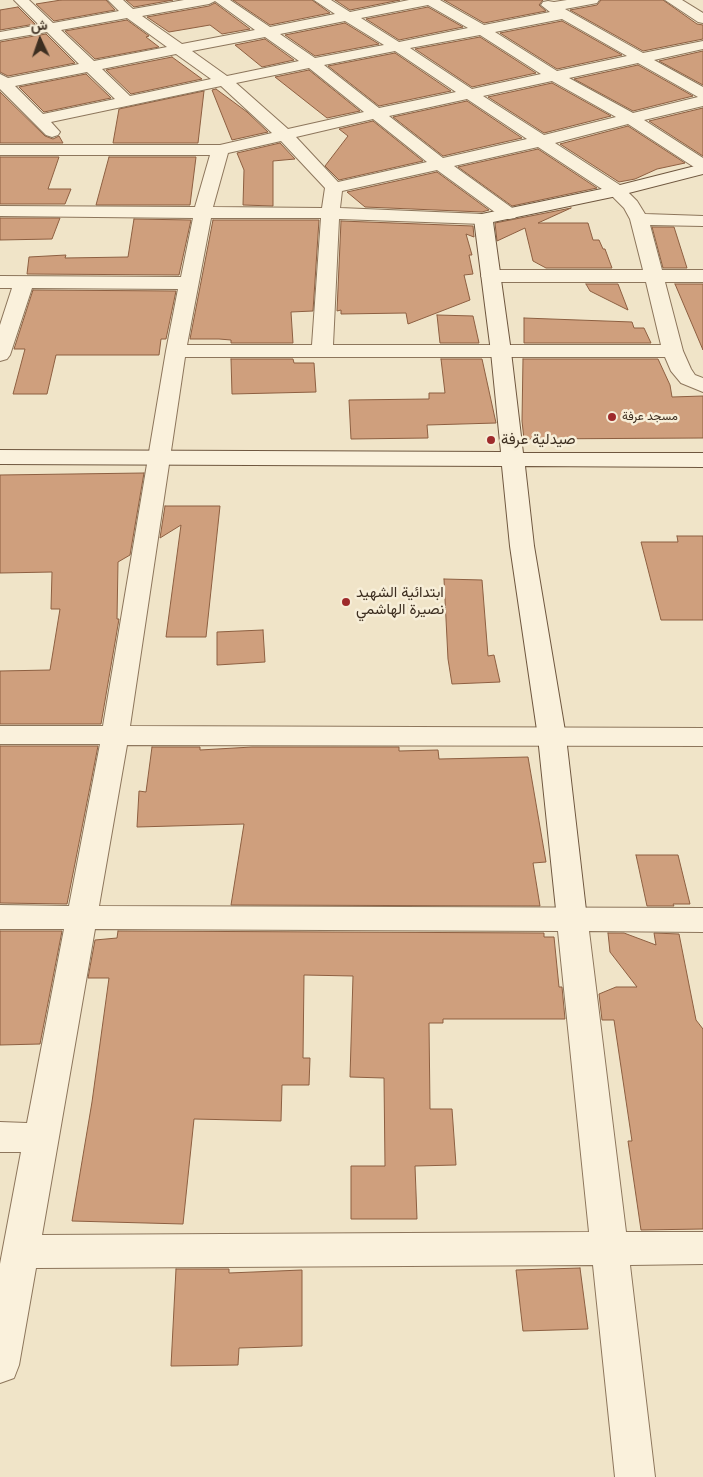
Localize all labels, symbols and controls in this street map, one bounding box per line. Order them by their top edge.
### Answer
north arrow [15,15,65,65]
text: ش [30,15,48,34]
place label: مسجد عرفة [622,410,678,424]
marker: مسجد عرفة [606,411,618,423]
place label: صيدلية عرفة [501,431,576,449]
marker: صيدلية عرفة [485,434,497,446]
place label: ابتدائية الشهيد نصيرة الهاشمي [356,584,444,619]
marker: ابتدائية الشهيد نصيرة الهاشمي [340,596,352,608]

